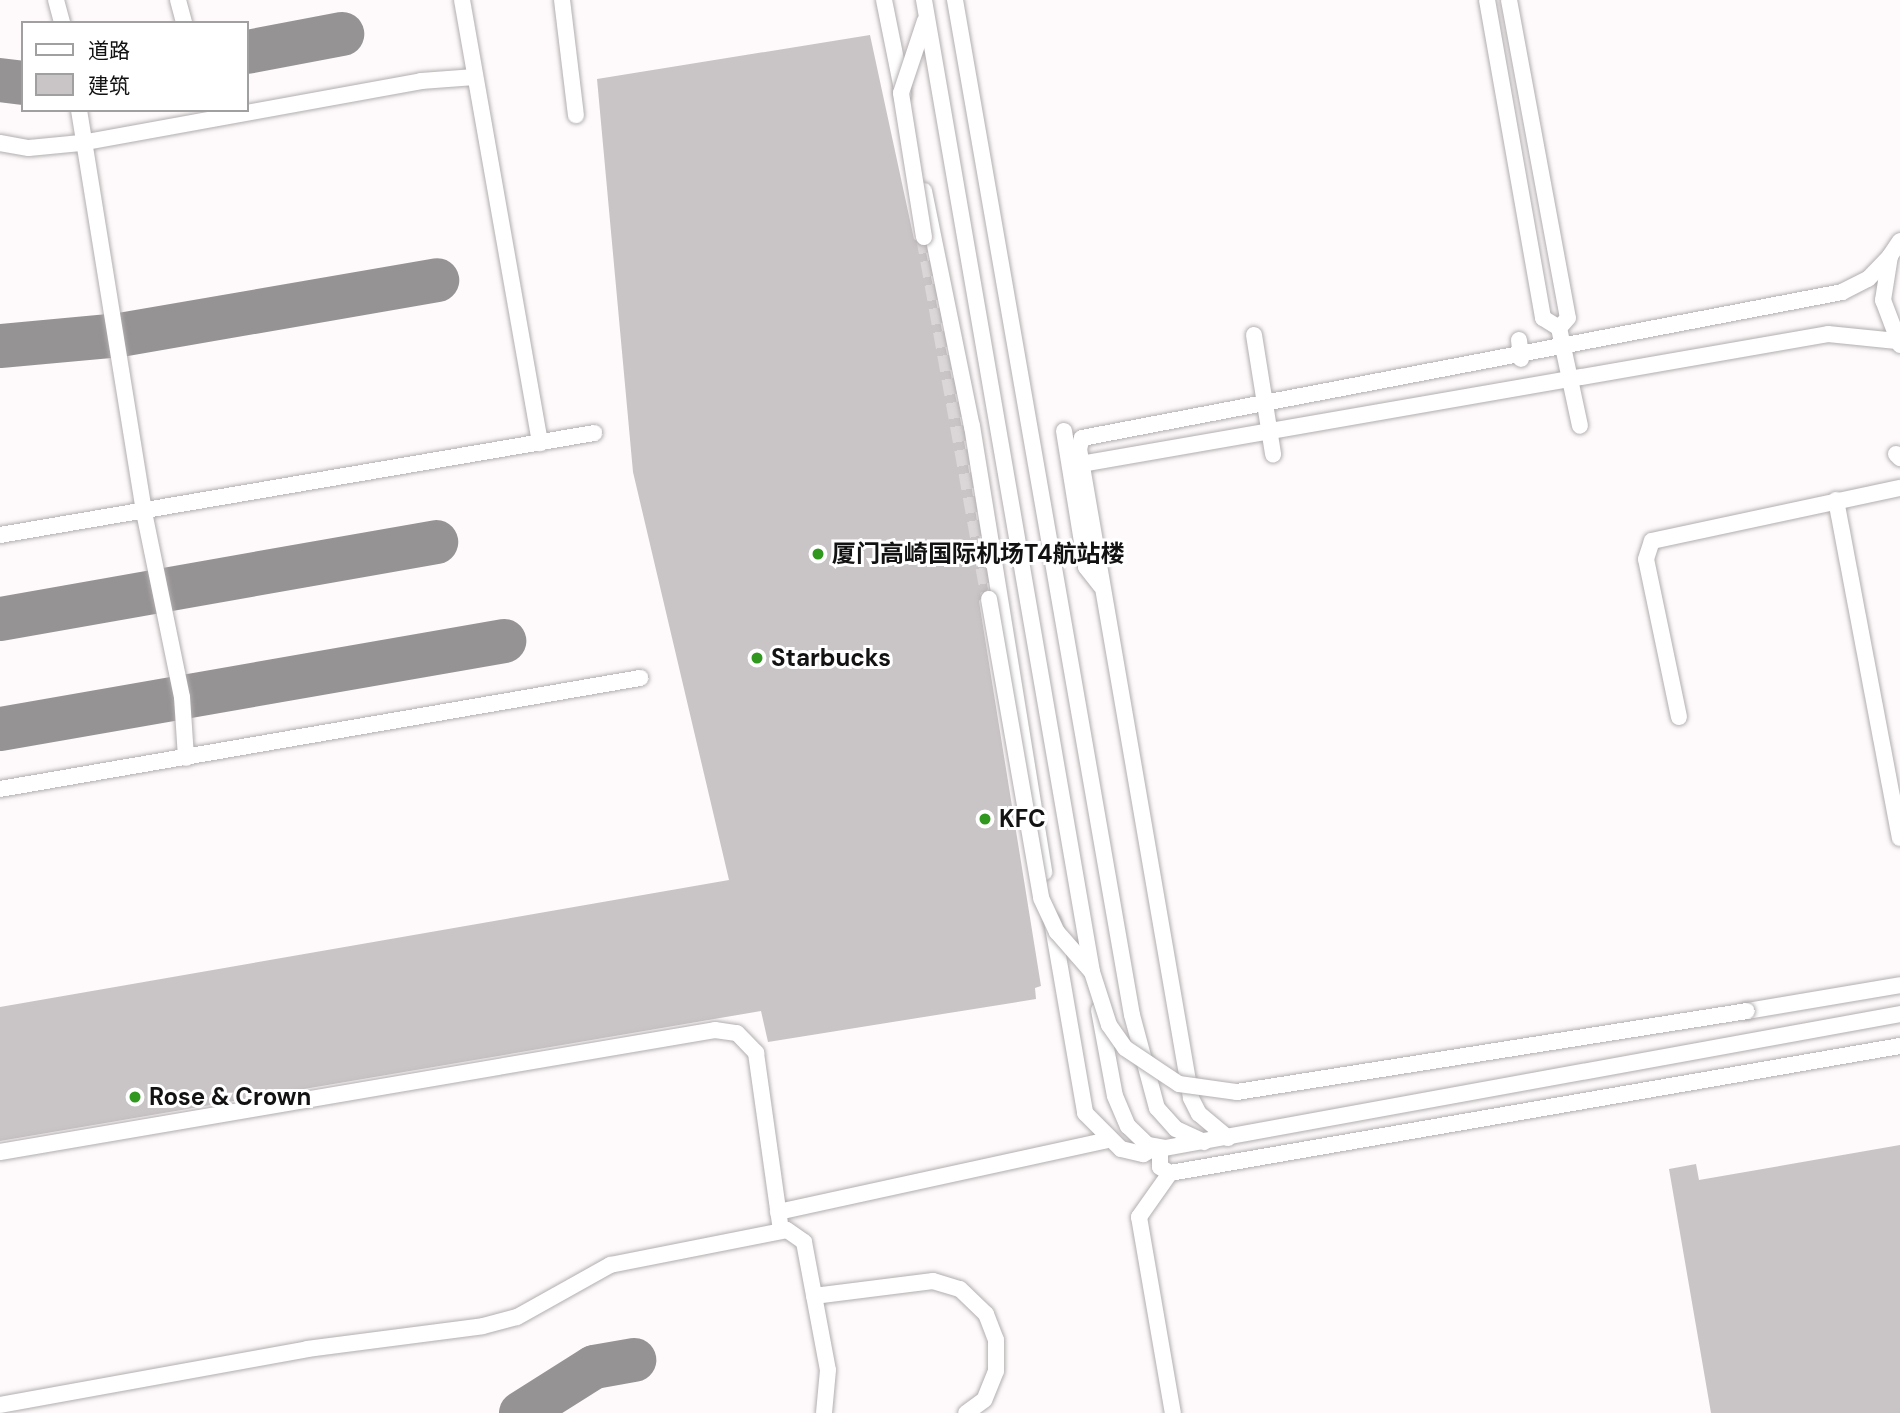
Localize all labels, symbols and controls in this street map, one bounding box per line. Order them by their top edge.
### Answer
legend [21,21,248,112]
text: 道路 [88,37,130,65]
text: 建筑 [88,72,130,100]
place label: 厦门高崎国际机场T4航站楼 [832,540,1124,568]
marker: 厦门高崎国际机场T4航站楼 [810,546,826,562]
place label: Starbucks [771,644,891,672]
marker: Starbucks [749,650,765,666]
place label: KFC [999,805,1046,833]
marker: KFC [977,811,993,827]
place label: Rose & Crown [149,1083,311,1111]
marker: Rose & Crown [127,1089,143,1105]

